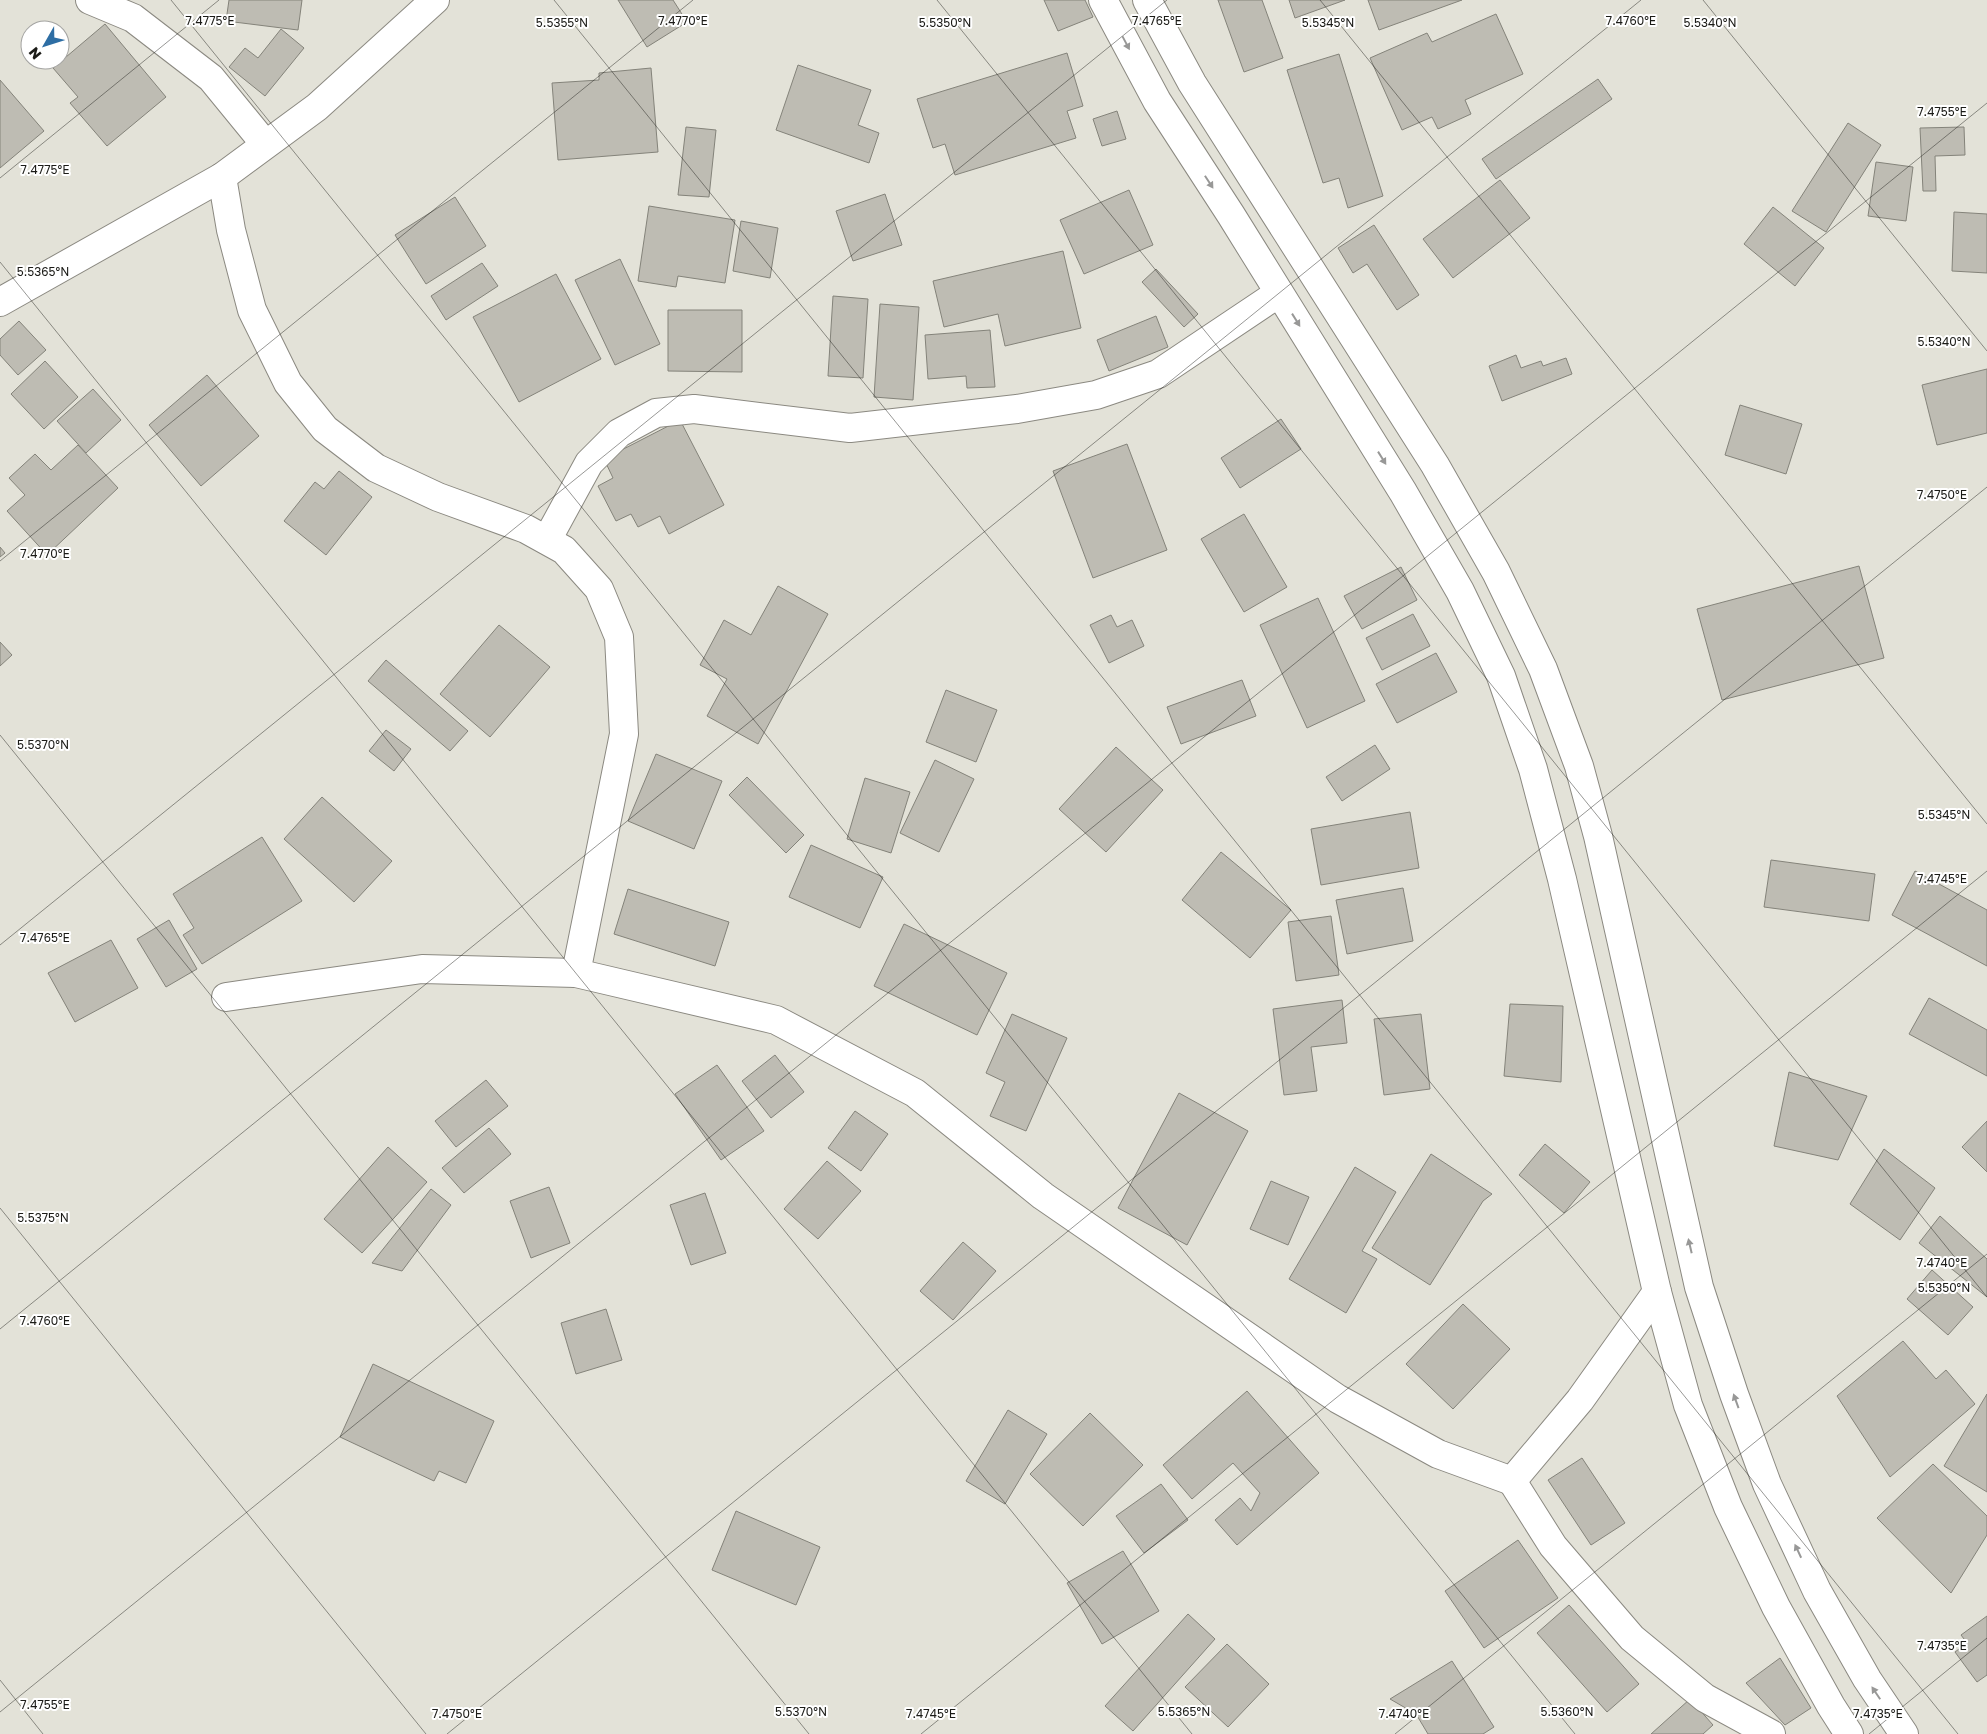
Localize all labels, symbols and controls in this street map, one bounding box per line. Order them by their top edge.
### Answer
text: 7.4775°E [186,13,234,28]
text: 7.4770°E [658,13,708,28]
text: 7.4765°E [1132,13,1182,28]
text: 7.4760°E [1606,13,1656,28]
text: 5.5355°N [536,15,588,30]
text: 5.5350°N [919,15,971,30]
text: 5.5345°N [1302,15,1354,30]
text: 5.5340°N [1683,15,1737,30]
north arrow [20,20,70,70]
one-way arrow [1122,36,1130,50]
text: N [25,44,44,63]
text: 7.4755°E [1917,104,1967,119]
text: 7.4775°E [21,162,69,177]
one-way arrow [1204,176,1214,189]
text: 5.5365°N [17,264,69,279]
one-way arrow [1291,313,1300,326]
text: 5.5340°N [1917,334,1971,349]
one-way arrow [1377,451,1387,464]
text: 7.4750°E [1917,487,1967,502]
text: 7.4770°E [20,546,70,561]
text: 5.5370°N [17,737,69,752]
text: 5.5345°N [1918,807,1970,822]
text: 7.4745°E [1917,871,1967,886]
text: 7.4765°E [20,930,70,945]
text: 5.5375°N [17,1210,69,1225]
one-way arrow [1686,1238,1694,1253]
text: 7.4740°E [1917,1255,1967,1270]
text: 5.5350°N [1918,1280,1970,1295]
text: 7.4760°E [20,1313,70,1328]
one-way arrow [1732,1393,1740,1408]
one-way arrow [1794,1544,1802,1558]
text: 7.4735°E [1917,1638,1967,1653]
one-way arrow [1872,1687,1881,1700]
text: 7.4755°E [20,1697,70,1712]
text: 5.5370°N [775,1704,827,1719]
text: 5.5365°N [1158,1704,1210,1719]
text: 5.5360°N [1540,1704,1594,1719]
text: 7.4750°E [432,1706,482,1721]
text: 7.4745°E [906,1706,956,1721]
text: 7.4740°E [1379,1706,1429,1721]
text: 7.4735°E [1853,1706,1903,1721]

